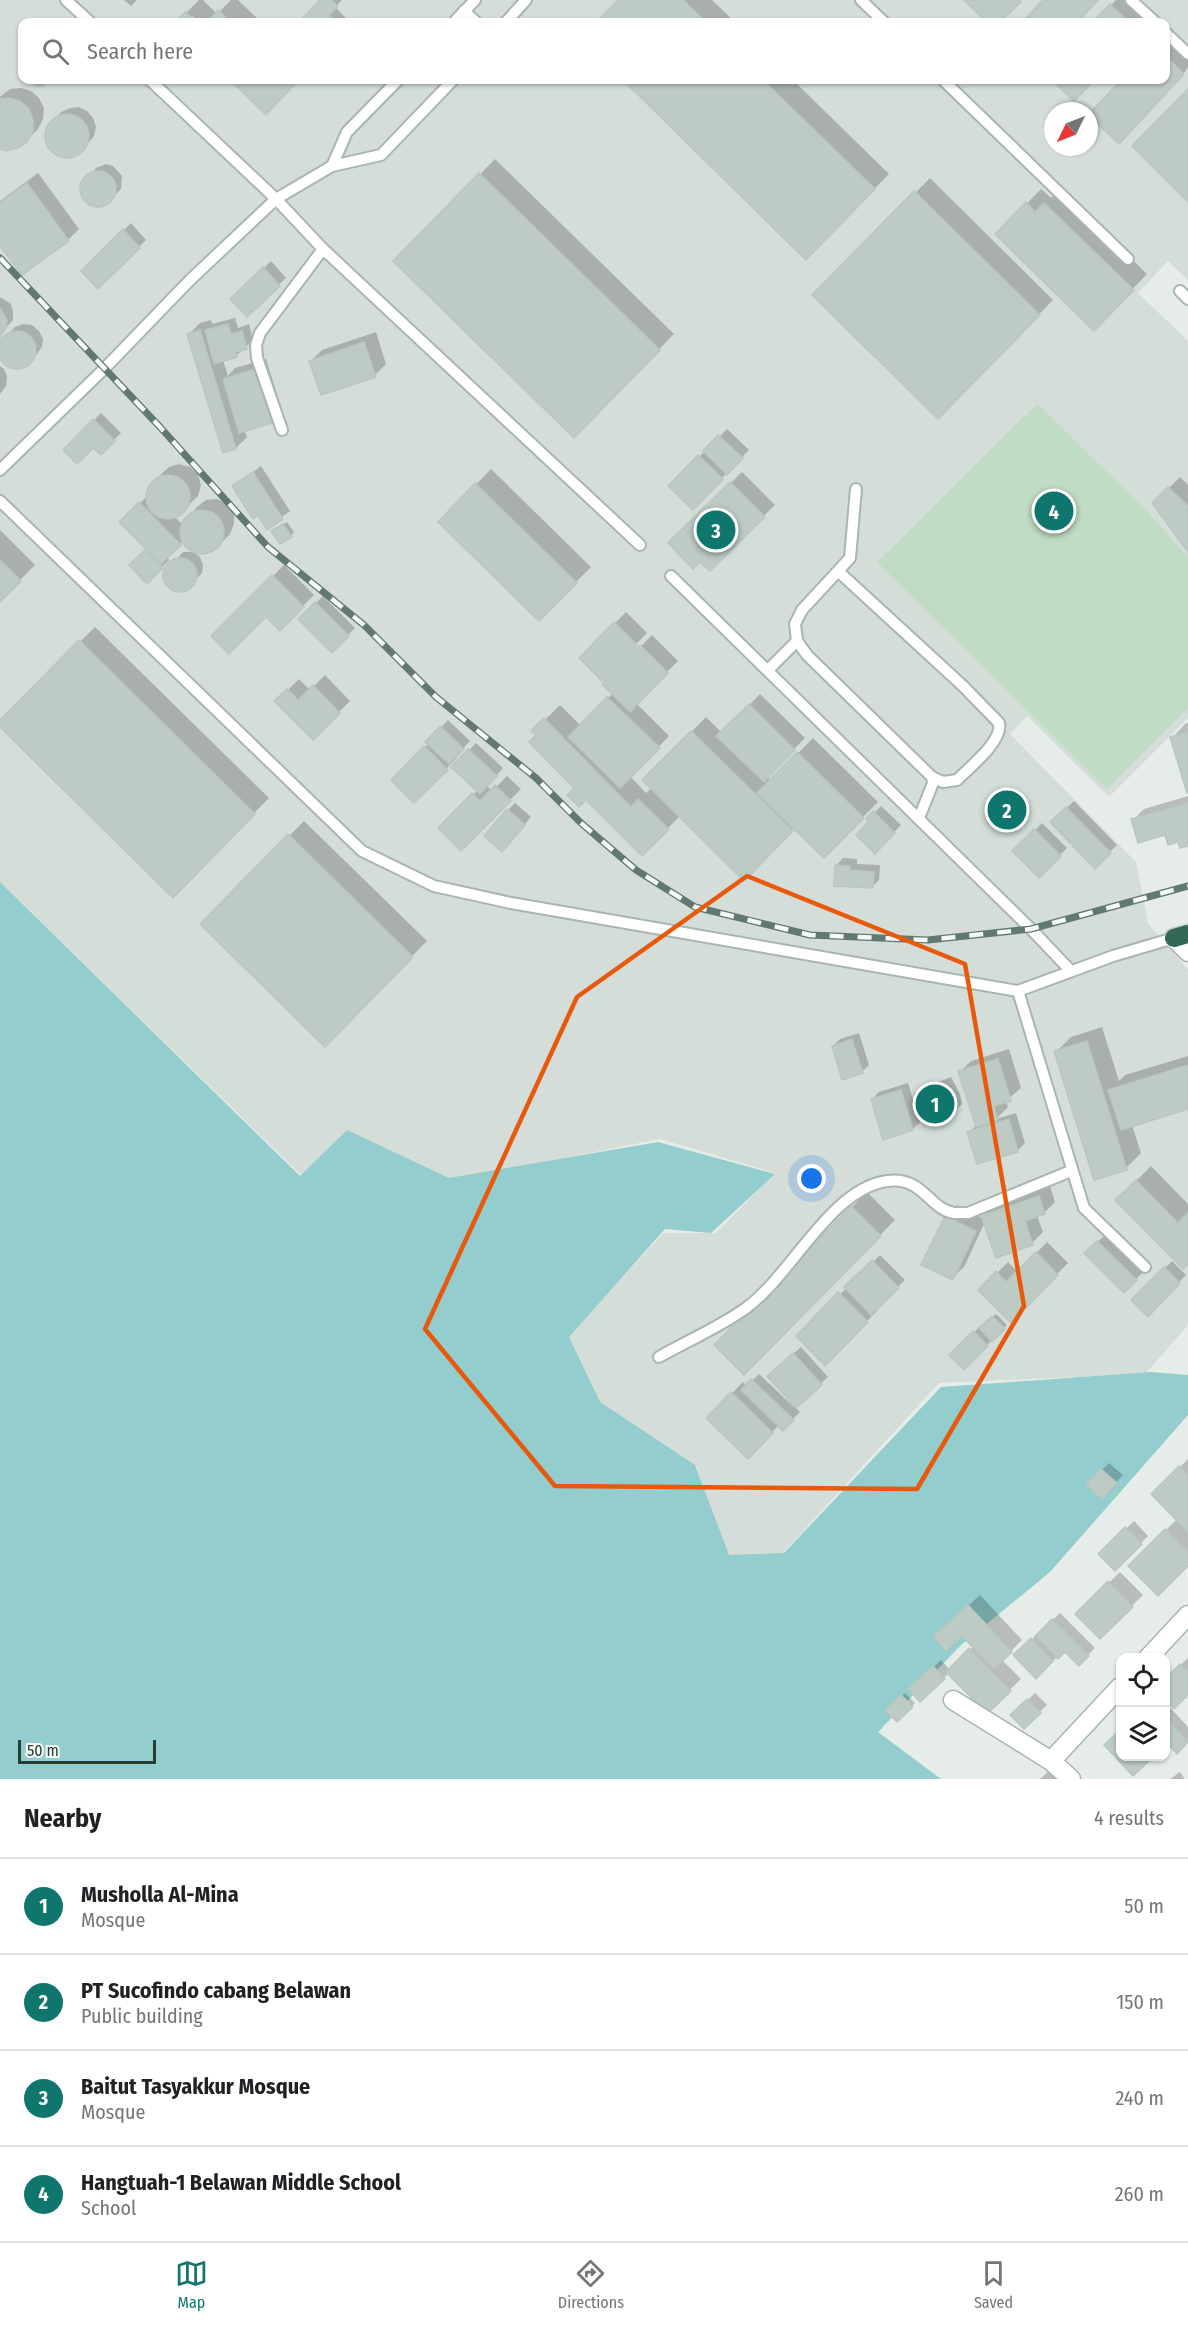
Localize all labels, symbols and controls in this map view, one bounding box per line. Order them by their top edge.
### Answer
search box [18,18,1170,84]
icon: search [39,35,72,68]
text: Search here [87,38,193,65]
north arrow [1044,102,1098,156]
pin: 4 [1034,488,1074,534]
pin: 3 [696,508,736,552]
pin: 2 [988,788,1026,832]
pin: 1 [916,1082,954,1126]
your location [797,1164,826,1193]
map controls [1116,1653,1170,1761]
button: locate [1116,1653,1170,1707]
button: layers [1116,1707,1170,1761]
scale bar [18,1737,156,1764]
text: 50 m [27,1741,59,1760]
text: Nearby [24,1803,101,1834]
text: 4 results [1094,1806,1164,1830]
text: Musholla Al-Mina [81,1881,239,1908]
text: 1 [39,1894,48,1918]
text: 50 m [1124,1894,1164,1918]
text: Mosque [81,1908,145,1932]
text: PT Sucofindo cabang Belawan [81,1977,351,2004]
text: 2 [39,1990,48,2014]
text: 150 m [1117,1990,1164,2014]
text: Public building [81,2004,203,2028]
text: Baitut Tasyakkur Mosque [81,2073,310,2100]
text: 3 [39,2086,48,2110]
text: 240 m [1115,2086,1164,2110]
text: Mosque [81,2100,145,2124]
text: Hangtuah-1 Belawan Middle School [81,2169,401,2196]
text: 4 [38,2182,49,2206]
text: 260 m [1115,2182,1164,2206]
text: School [81,2196,136,2220]
tab: Map [175,2257,208,2312]
tab: Directions [558,2257,624,2312]
tab: Saved [974,2257,1013,2312]

